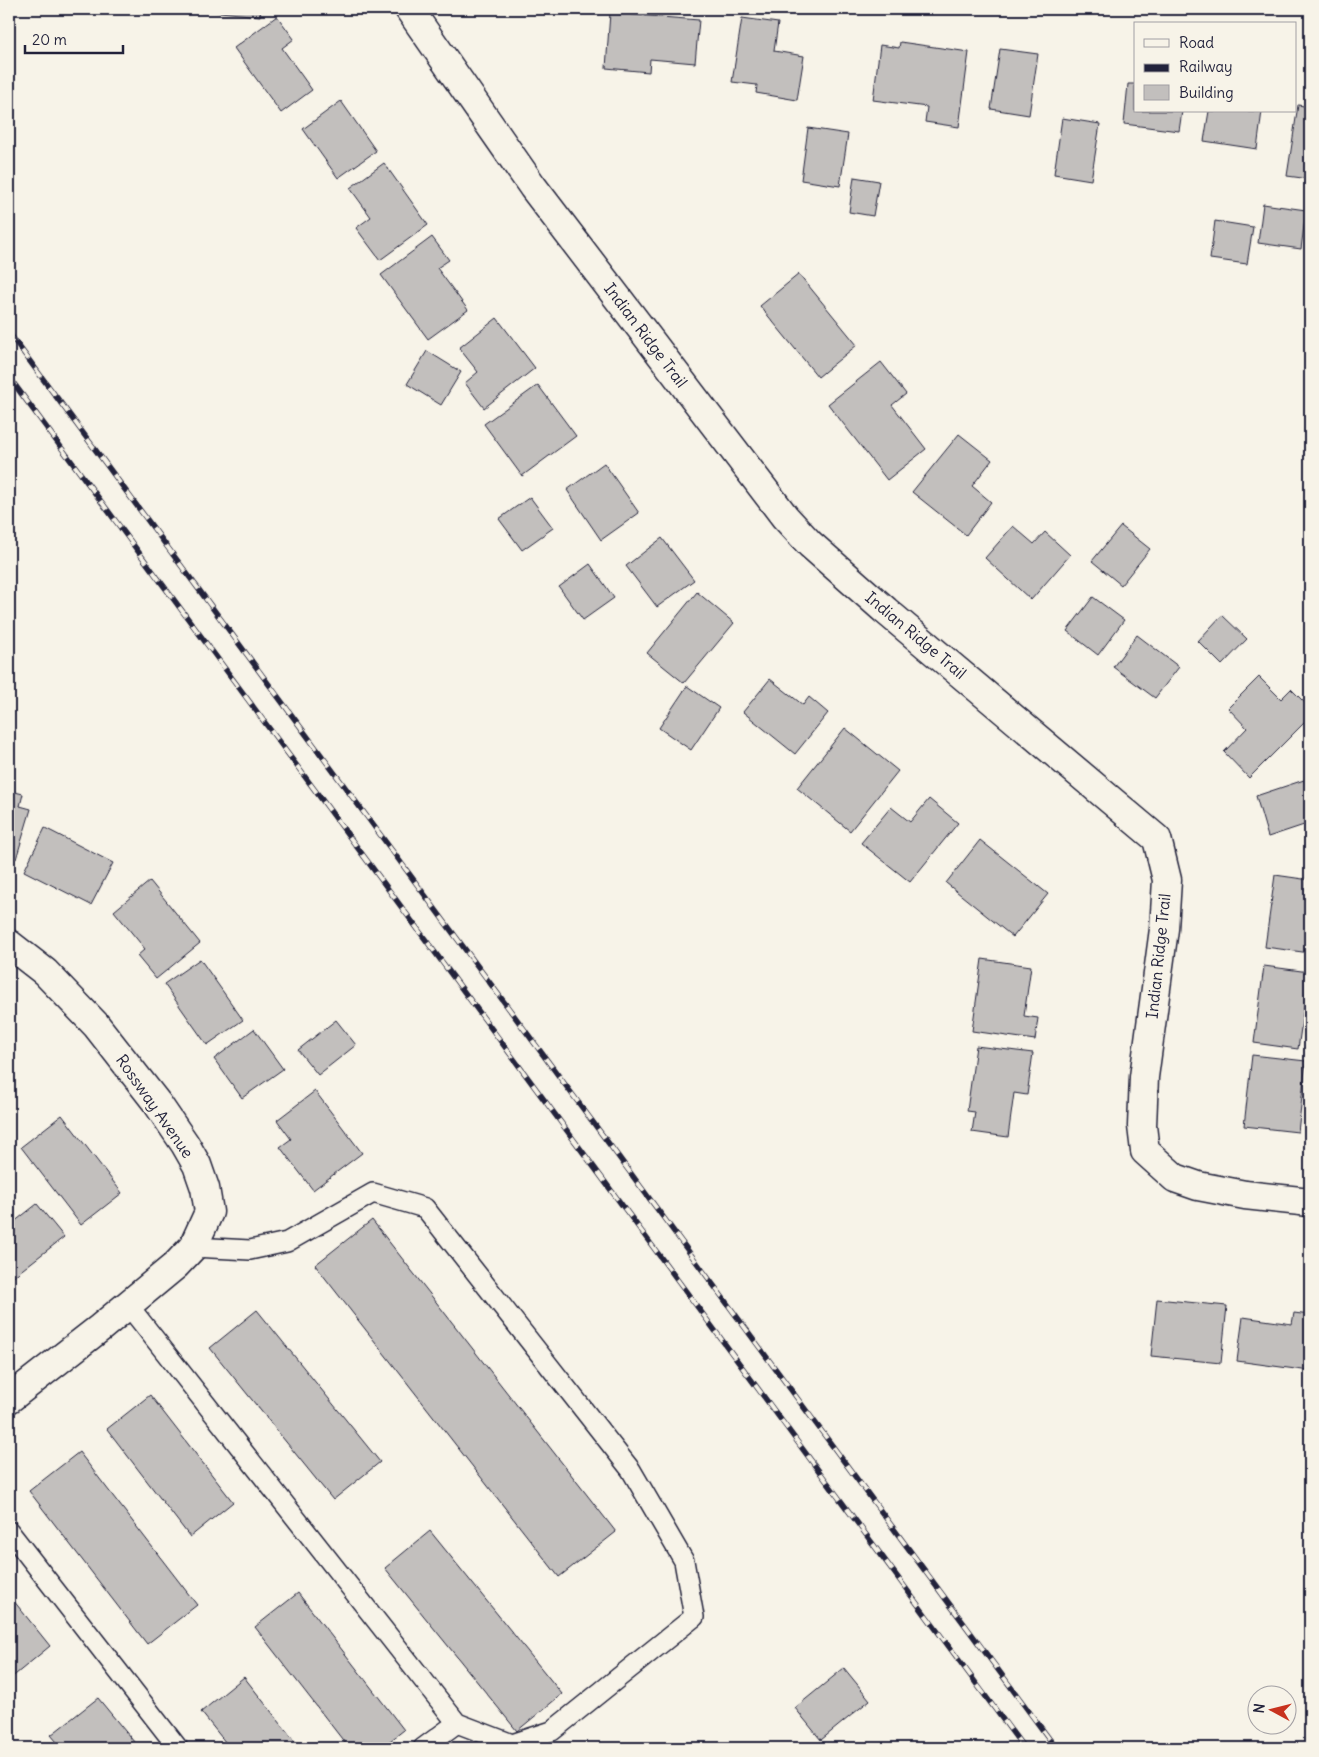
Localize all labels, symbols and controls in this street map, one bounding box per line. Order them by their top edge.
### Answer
scale bar [25,22,122,54]
legend [1134,22,1296,112]
text: 20 m [32,30,67,49]
text: Road [1179,33,1214,52]
text: Railway [1179,57,1233,76]
text: Building [1179,83,1234,102]
street label: Indian Ridge Trail [600,279,692,391]
street label: Indian Ridge Trail [861,587,971,683]
street label: Indian Ridge Trail [1141,892,1175,1020]
street label: Rossway Avenue [112,1050,198,1162]
north arrow [1246,1684,1296,1734]
text: N [1250,1703,1269,1714]

